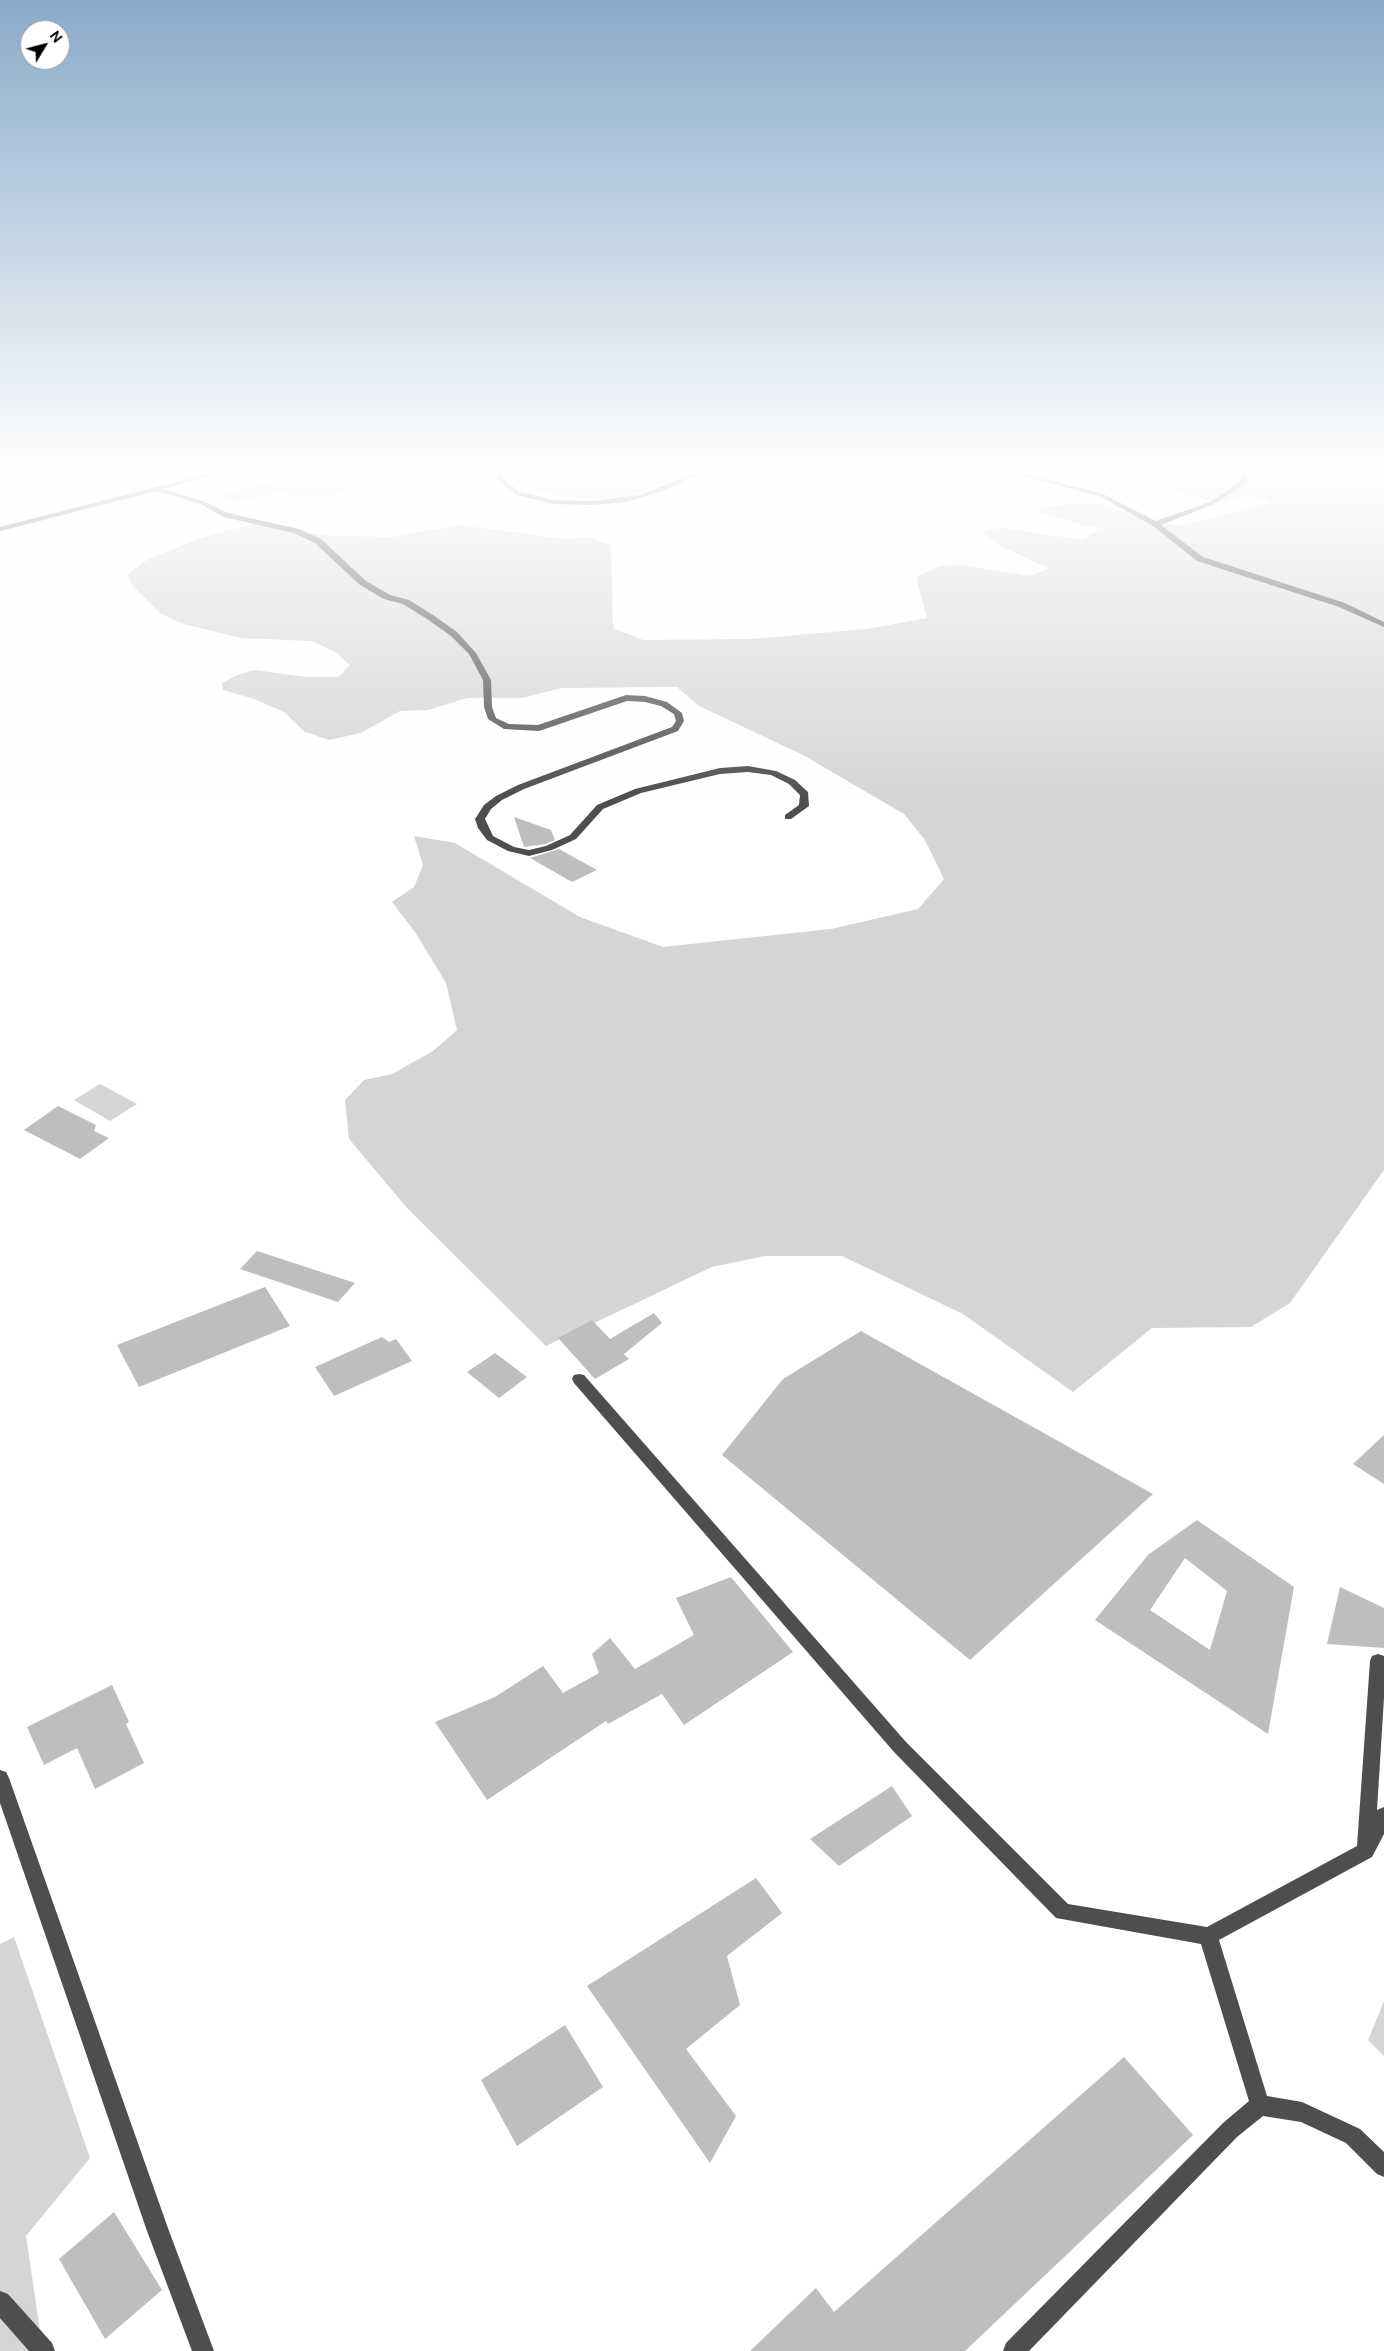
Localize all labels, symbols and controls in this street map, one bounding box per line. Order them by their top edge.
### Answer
north arrow [20,20,70,70]
text: N [46,27,66,46]

